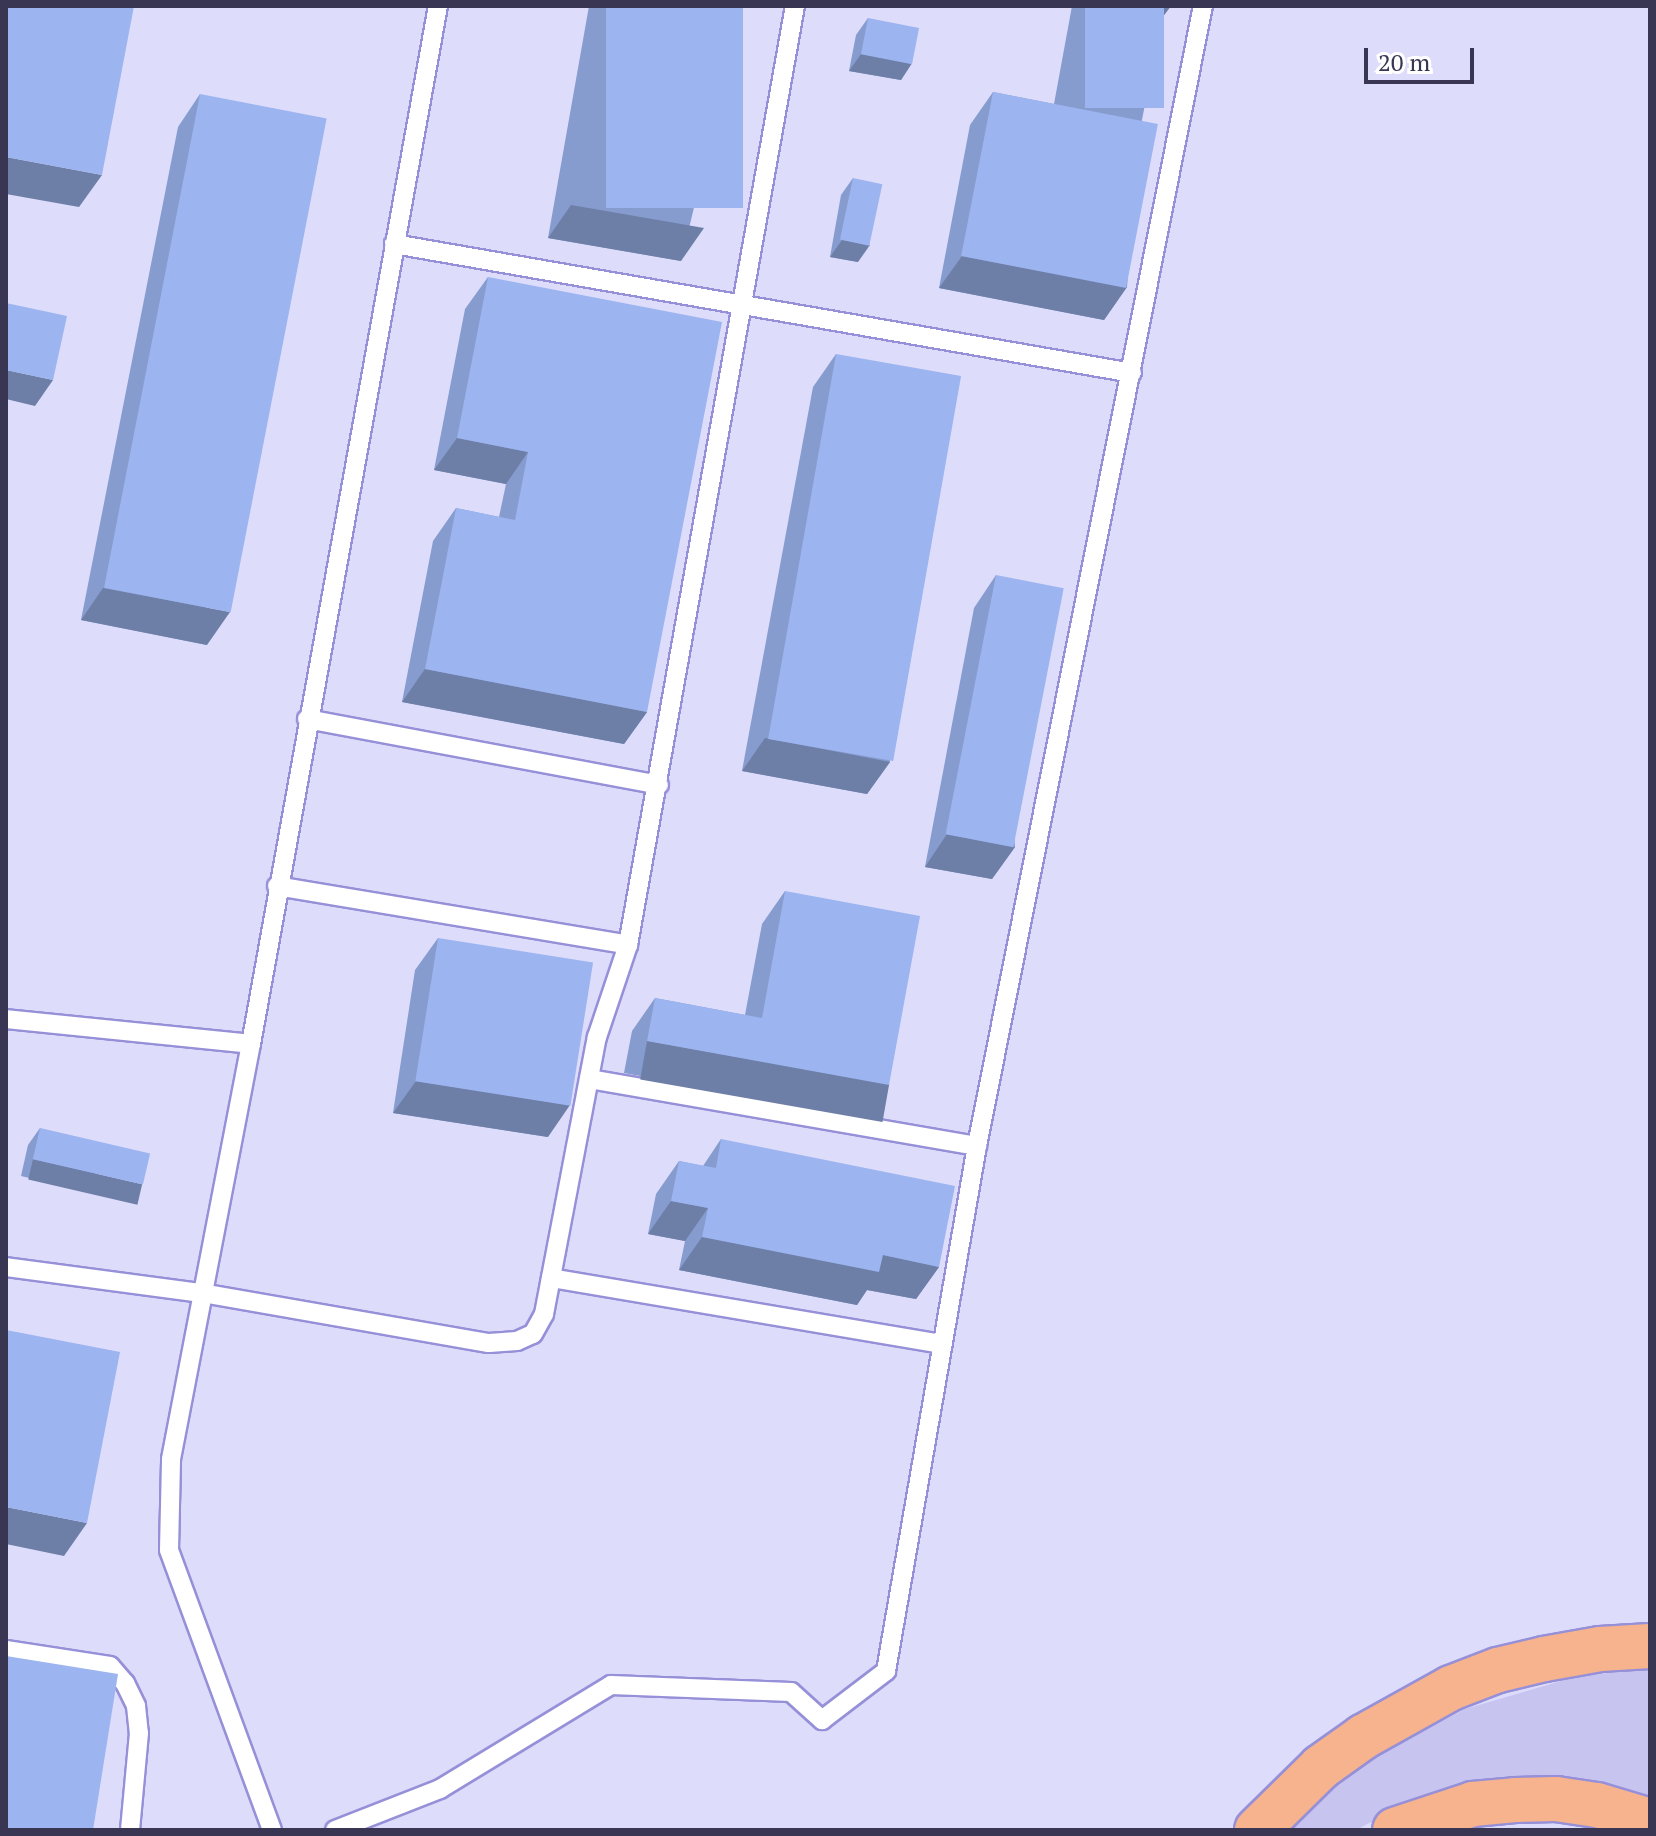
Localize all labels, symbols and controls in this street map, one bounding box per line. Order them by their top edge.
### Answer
scale bar [1368,32,1478,82]
text: 20 m [1378,46,1430,78]

